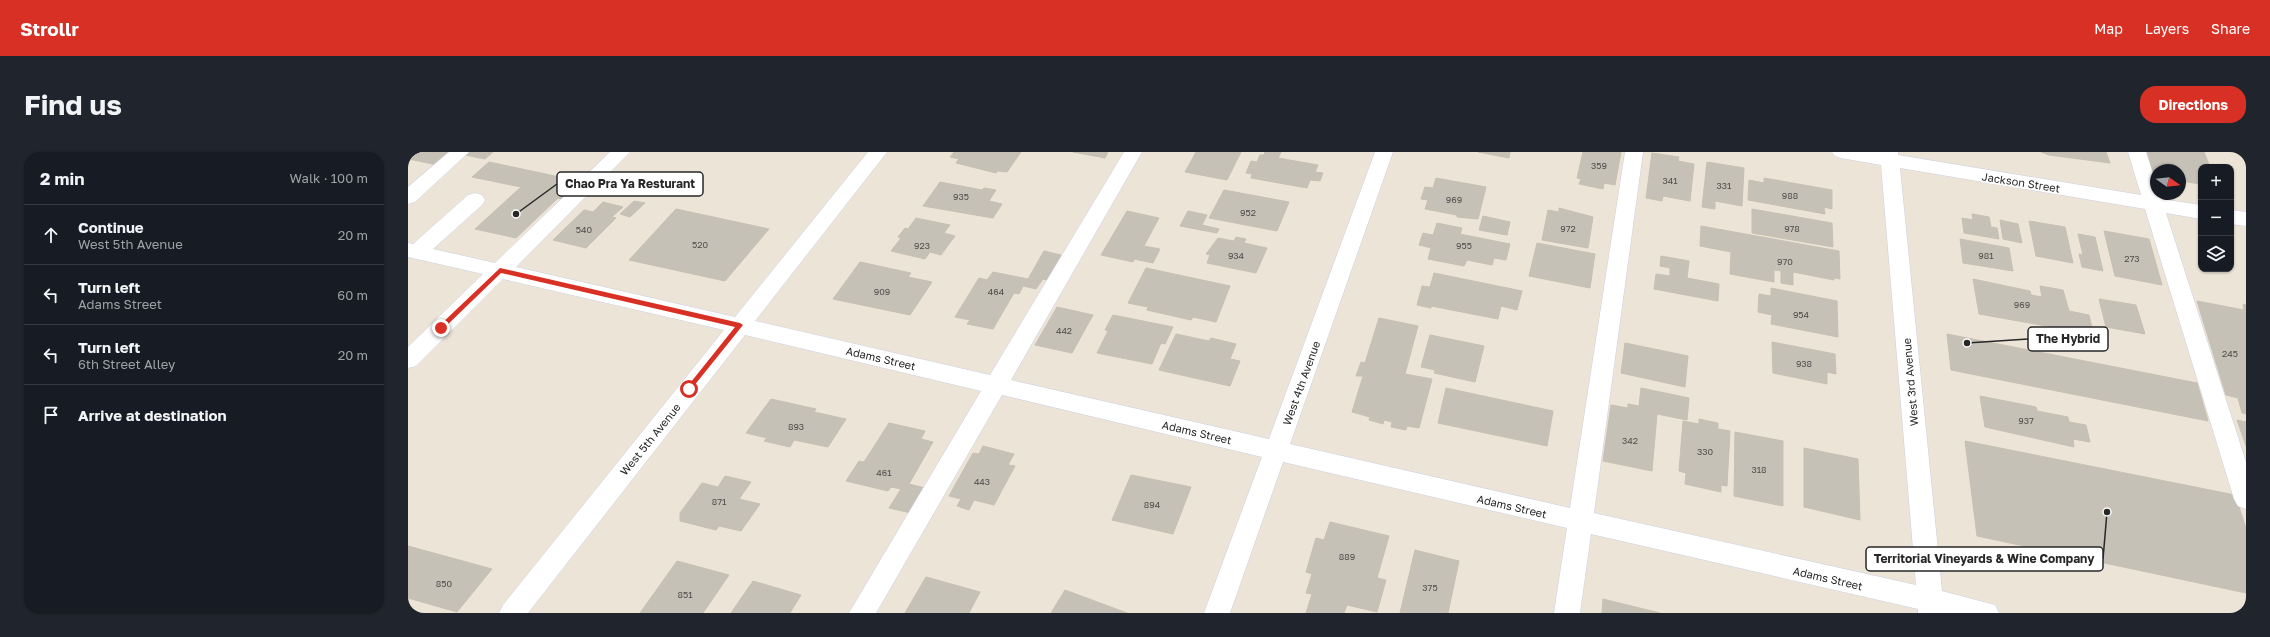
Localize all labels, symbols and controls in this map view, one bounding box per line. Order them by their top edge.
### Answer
text: Strollr [20,17,79,40]
text: Map [2094,20,2123,37]
text: Layers [2145,20,2189,37]
text: Share [2211,20,2250,37]
button: Directions [2140,86,2246,123]
text: Find us [24,88,122,121]
house number: 359 [1591,160,1607,171]
north arrow [2150,164,2186,200]
map controls [2198,164,2234,272]
button: + [2198,164,2234,200]
text: 2 min [40,168,84,189]
street label: Jackson Street [1981,169,2061,195]
text: Walk · 100 m [290,170,368,186]
callout: Chao Pra Ya Resturant [557,172,703,196]
house number: 341 [1662,175,1678,186]
text: Chao Pra Ya Resturant [565,176,695,191]
house number: 331 [1717,180,1732,191]
house number: 988 [1782,190,1798,201]
house number: 935 [953,191,969,202]
house number: 969 [1446,194,1462,205]
button: − [2198,200,2234,236]
house number: 952 [1240,207,1256,218]
text: Continue [78,218,144,236]
house number: 972 [1560,223,1576,234]
house number: 978 [1784,223,1800,234]
icon: ahead [40,224,62,246]
house number: 540 [576,224,593,235]
text: 20 m [338,227,368,243]
text: West 5th Avenue [78,236,183,252]
button: layers [2198,236,2234,272]
house number: 520 [692,239,708,250]
house number: 923 [914,240,930,251]
house number: 955 [1456,240,1472,251]
house number: 934 [1228,250,1245,261]
house number: 981 [1978,250,1994,261]
house number: 273 [2124,253,2140,264]
house number: 970 [1777,256,1793,267]
text: Turn left [78,278,140,296]
icon: left [40,284,62,306]
house number: 909 [874,286,890,297]
house number: 464 [988,286,1005,297]
text: 60 m [337,287,368,303]
text: Adams Street [78,296,162,312]
house number: 969 [2014,299,2030,310]
house number: 954 [1793,309,1810,320]
route end [432,319,450,337]
house number: 442 [1056,325,1072,336]
callout: The Hybrid [2028,327,2108,351]
text: The Hybrid [2036,331,2100,346]
street label: West 3rd Avenue [1900,337,1920,427]
text: Turn left [78,338,140,356]
street label: West 4th Avenue [1280,339,1322,427]
icon: left [40,344,62,366]
street label: Adams Street [845,344,917,372]
text: 20 m [338,347,368,363]
house number: 245 [2222,348,2238,359]
text: 6th Street Alley [78,356,175,372]
house number: 938 [1796,358,1812,369]
route start [680,380,698,398]
street label: West 5th Avenue [617,400,683,478]
icon: arrive [40,404,62,426]
text: Arrive at destination [78,406,227,424]
house number: 937 [2018,415,2034,426]
street label: Adams Street [1161,418,1233,446]
house number: 893 [788,421,804,432]
house number: 342 [1622,435,1638,446]
house number: 330 [1697,446,1713,457]
house number: 318 [1751,464,1767,475]
house number: 461 [876,467,892,478]
house number: 443 [974,476,990,487]
street label: Adams Street [1476,492,1548,520]
house number: 871 [712,496,727,507]
house number: 894 [1144,499,1161,510]
callout: Territorial Vineyards & Wine Company [1866,547,2103,571]
house number: 889 [1339,551,1355,562]
text: Territorial Vineyards & Wine Company [1874,551,2095,566]
street label: Adams Street [1792,564,1864,592]
house number: 850 [436,578,453,589]
house number: 375 [1422,582,1438,593]
house number: 851 [677,589,693,600]

